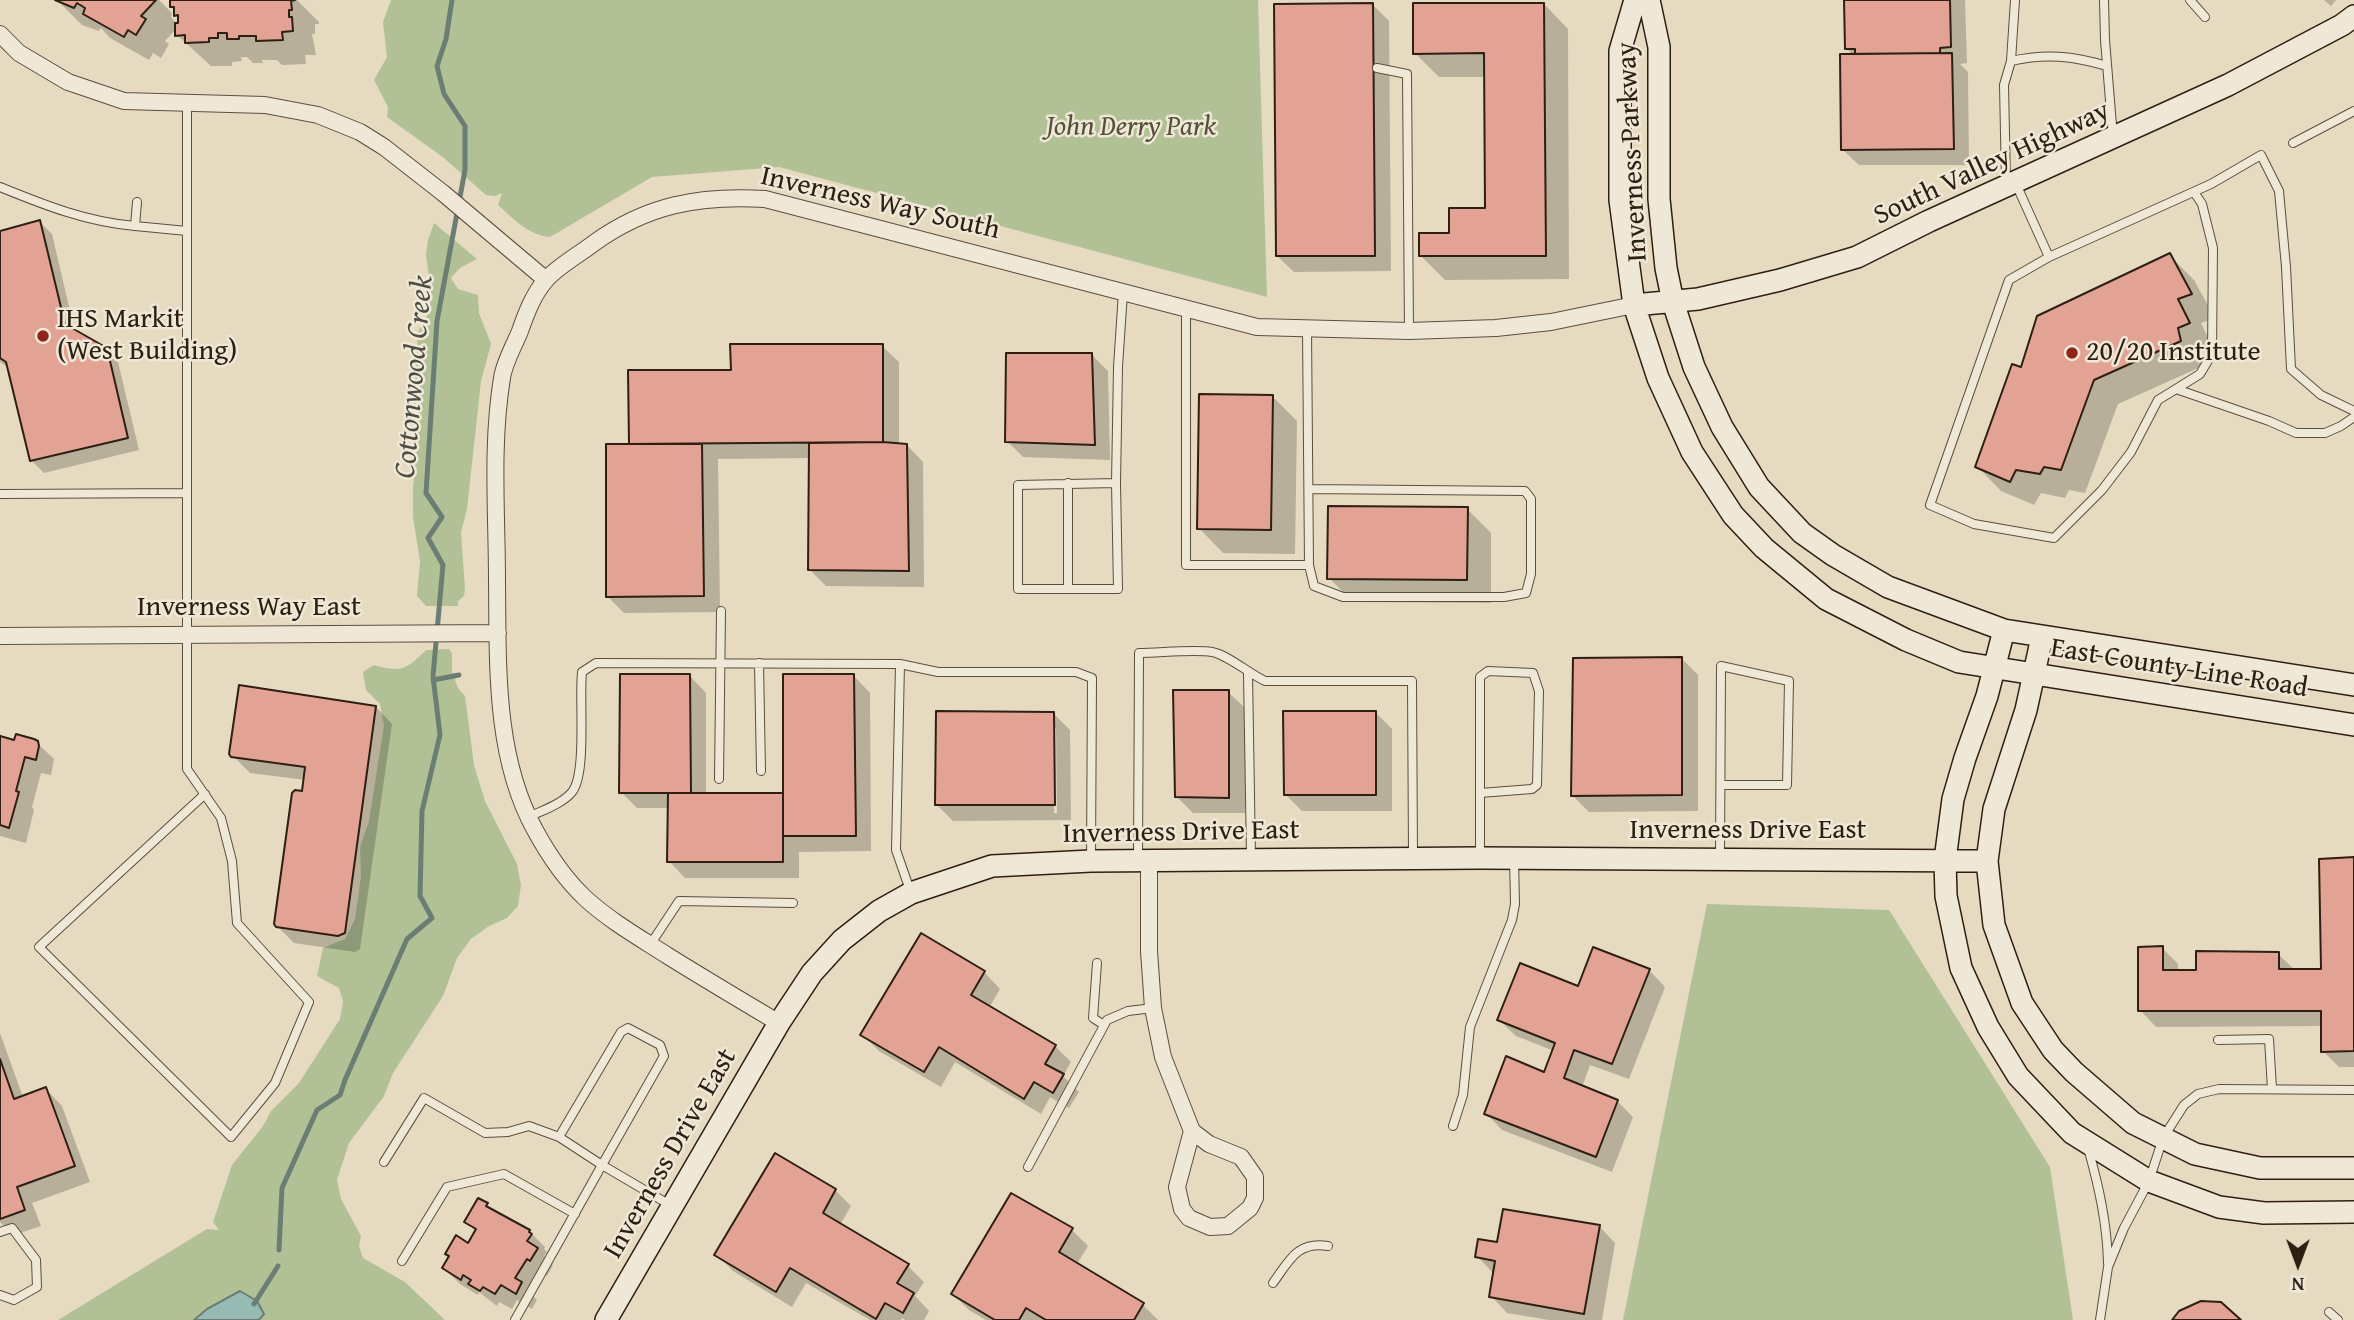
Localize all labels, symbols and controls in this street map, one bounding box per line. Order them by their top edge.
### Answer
street label: Inverness Parkway [1610,41,1656,263]
street label: South Valley Highway [1869,95,2115,233]
park label: John Derry Park [1046,111,1216,145]
street label: Inverness Way South [757,160,1003,248]
water label: Cottonwood Creek [388,274,442,480]
place label: IHS Markit (West Building) [57,303,237,369]
marker: IHS Markit (West Building) [35,328,51,344]
place label: 20/20 Institute [2086,336,2261,370]
marker: 20/20 Institute [2064,345,2080,361]
street label: Inverness Way East [137,591,361,625]
street label: East County Line Road [2048,632,2310,706]
street label: Inverness Drive East [1062,814,1300,852]
street label: Inverness Drive East [1630,814,1866,848]
street label: Inverness Drive East [597,1043,745,1265]
north arrow [2263,1229,2333,1299]
text: N [2292,1271,2304,1299]

